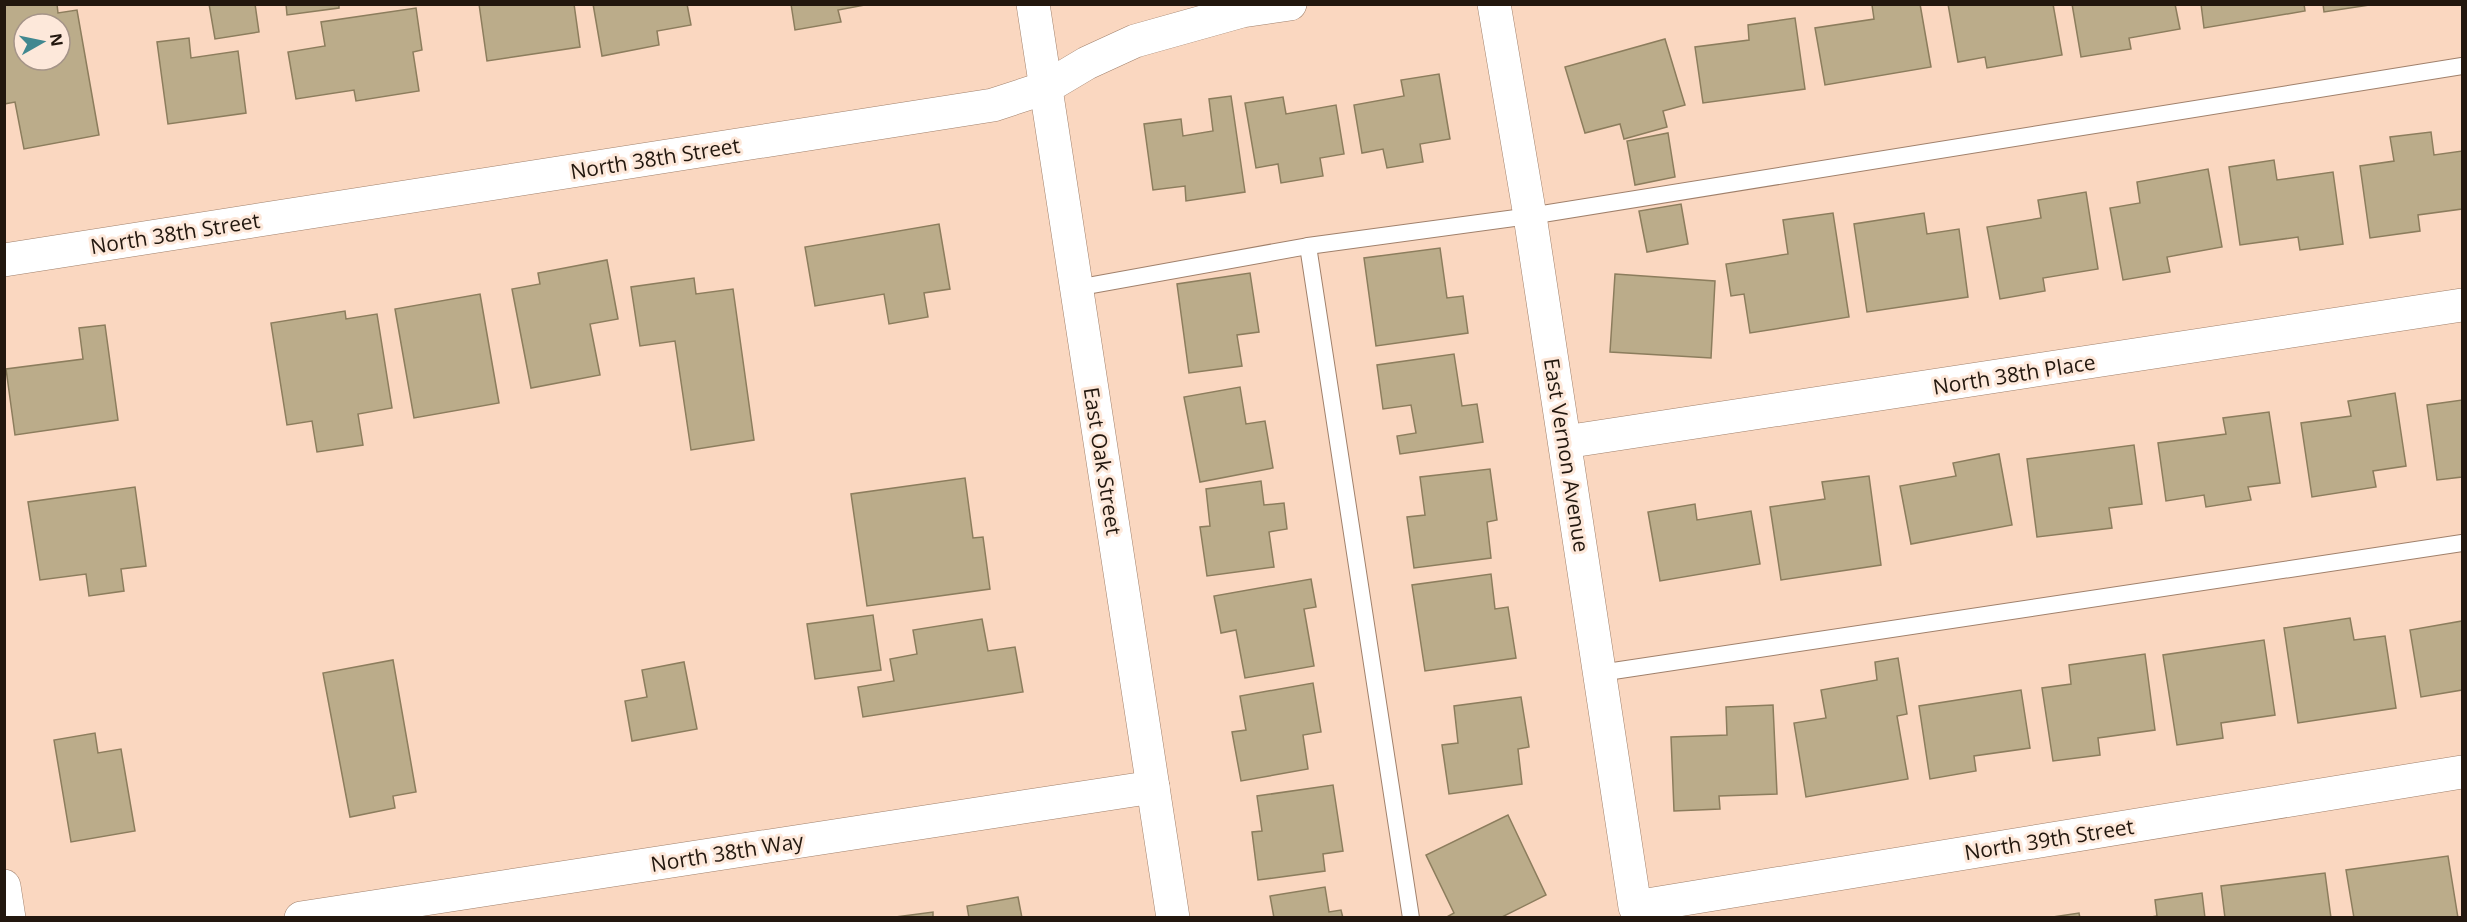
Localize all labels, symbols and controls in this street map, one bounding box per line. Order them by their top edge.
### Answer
north arrow [12,12,72,72]
text: N [45,32,69,48]
street label: North 38th Street [568,131,742,185]
street label: North 38th Street [88,206,262,260]
street label: North 38th Place [1931,347,2097,401]
street label: East Vernon Avenue [1538,356,1596,554]
street label: East Oak Street [1077,385,1129,537]
street label: North 39th Street [1962,812,2136,866]
street label: North 38th Way [649,826,806,878]

